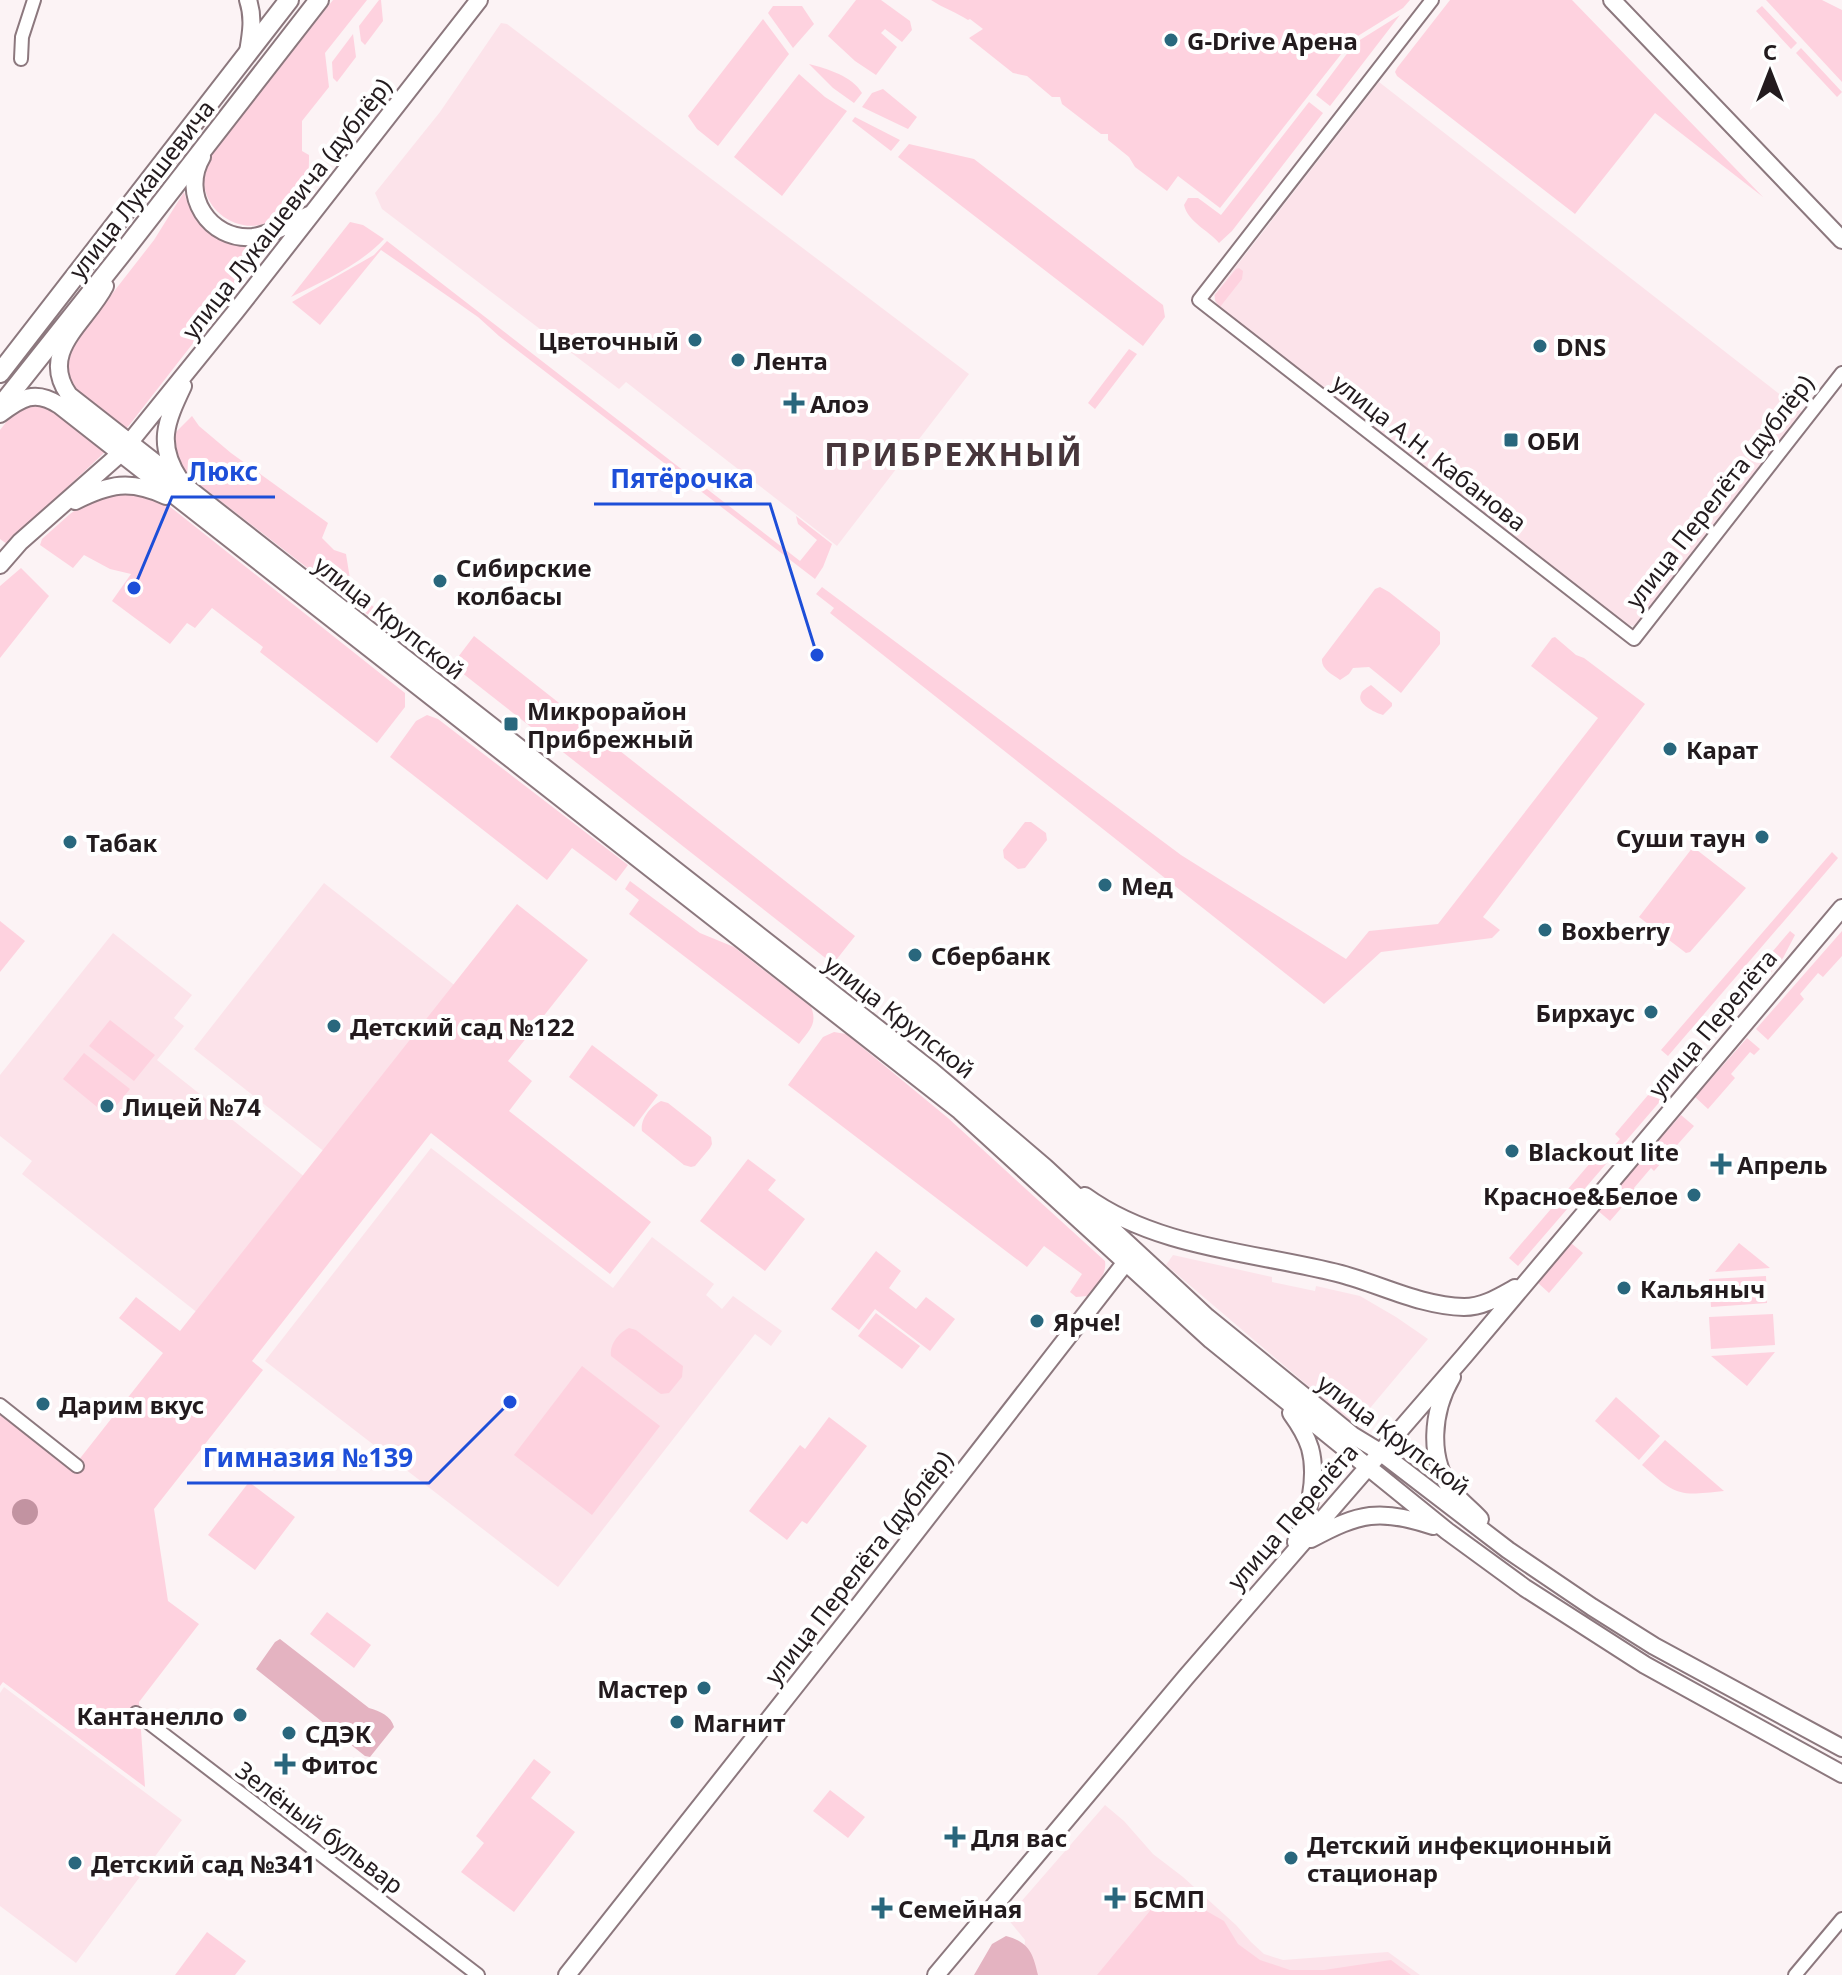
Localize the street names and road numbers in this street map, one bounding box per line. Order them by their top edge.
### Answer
street label: улица Лукашевича (дублёр) [174,71,398,345]
street label: улица Лукашевича [60,92,222,286]
street label: улица А.Н. Кабанова [1326,366,1534,538]
street label: улица Перелёта (дублёр) [1617,367,1821,615]
street label: улица Крупской [308,548,472,686]
street label: улица Перелёта [1640,942,1784,1104]
street label: улица Крупской [818,947,982,1085]
street label: улица Крупской [1311,1366,1477,1502]
street label: улица Перелёта [1219,1436,1365,1596]
street label: улица Перелёта (дублёр) [756,1443,960,1691]
street label: Зелёный бульвар [230,1753,410,1901]

